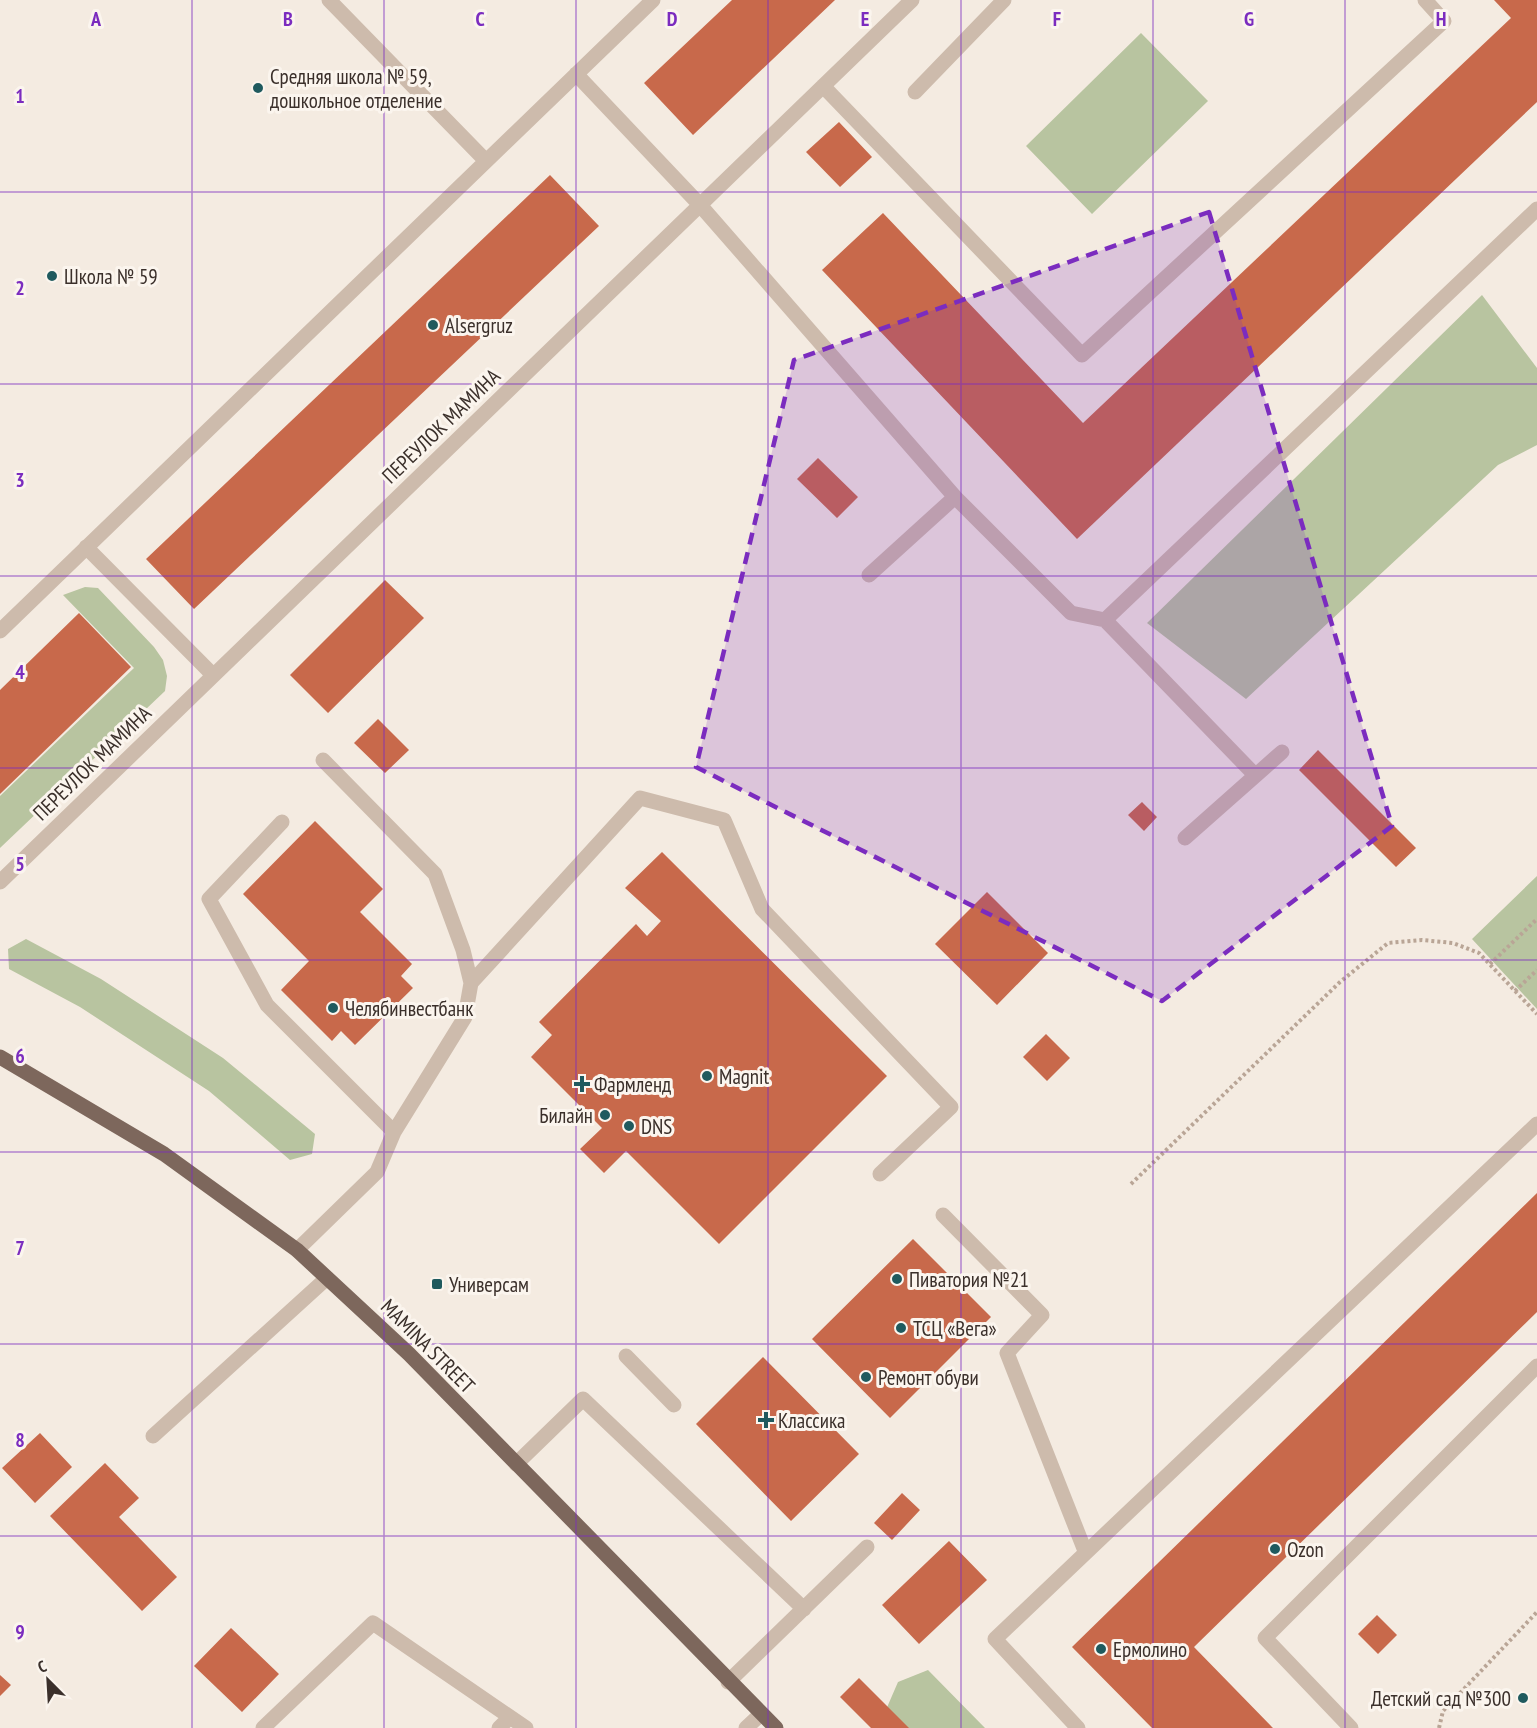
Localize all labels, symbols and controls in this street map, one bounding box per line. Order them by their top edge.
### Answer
text: A [90,6,102,32]
text: B [283,6,293,32]
text: C [475,6,485,32]
text: D [667,6,678,32]
text: E [861,6,869,32]
text: F [1053,6,1061,32]
text: G [1244,6,1254,32]
text: H [1436,6,1446,32]
place label: Средняя школа № 59, дошкольное отделение [270,63,443,114]
marker: Средняя школа № 59, дошкольное отделение [251,81,265,95]
text: 1 [15,83,25,109]
place label: Школа № 59 [64,263,158,290]
marker: Школа № 59 [45,269,59,283]
text: 2 [15,275,25,301]
place label: Alsergruz [445,312,513,339]
marker: Alsergruz [426,318,440,332]
street label: ПЕРЕУЛОК МАМИНА [376,363,506,489]
text: 3 [15,467,25,493]
text: 4 [15,659,25,685]
street label: ПЕРЕУЛОК МАМИНА [27,700,157,826]
text: 5 [15,851,25,877]
place label: Челябинвестбанк [345,995,473,1022]
marker: Челябинвестбанк [326,1001,340,1015]
text: 6 [15,1043,25,1069]
place label: Magnit [719,1063,770,1090]
marker: Magnit [700,1069,714,1083]
place label: Фармленд [594,1071,671,1098]
marker: Фармленд [575,1077,589,1091]
place label: Билайн [539,1102,593,1129]
marker: Билайн [598,1108,612,1122]
place label: DNS [641,1113,672,1140]
marker: DNS [622,1119,636,1133]
text: 7 [15,1235,25,1261]
place label: Пиватория №21 [909,1266,1029,1293]
place label: Универсам [449,1271,529,1298]
marker: Пиватория №21 [890,1272,904,1286]
marker: Универсам [430,1277,444,1291]
street label: MAMINA STREET [375,1293,481,1399]
place label: ТСЦ «Вега» [913,1315,997,1342]
marker: ТСЦ «Вега» [894,1321,908,1335]
place label: Ремонт обуви [878,1364,979,1391]
marker: Ремонт обуви [859,1370,873,1384]
place label: Классика [778,1407,845,1434]
marker: Классика [759,1413,773,1427]
text: 8 [15,1427,25,1453]
place label: Ozon [1287,1536,1324,1563]
marker: Ozon [1268,1542,1282,1556]
text: 9 [15,1619,25,1645]
place label: Ермолино [1113,1636,1187,1663]
marker: Ермолино [1094,1642,1108,1656]
north arrow [18,1650,78,1710]
text: С [34,1655,50,1677]
place label: Детский сад №300 [1371,1685,1511,1712]
marker: Детский сад №300 [1516,1691,1530,1705]

